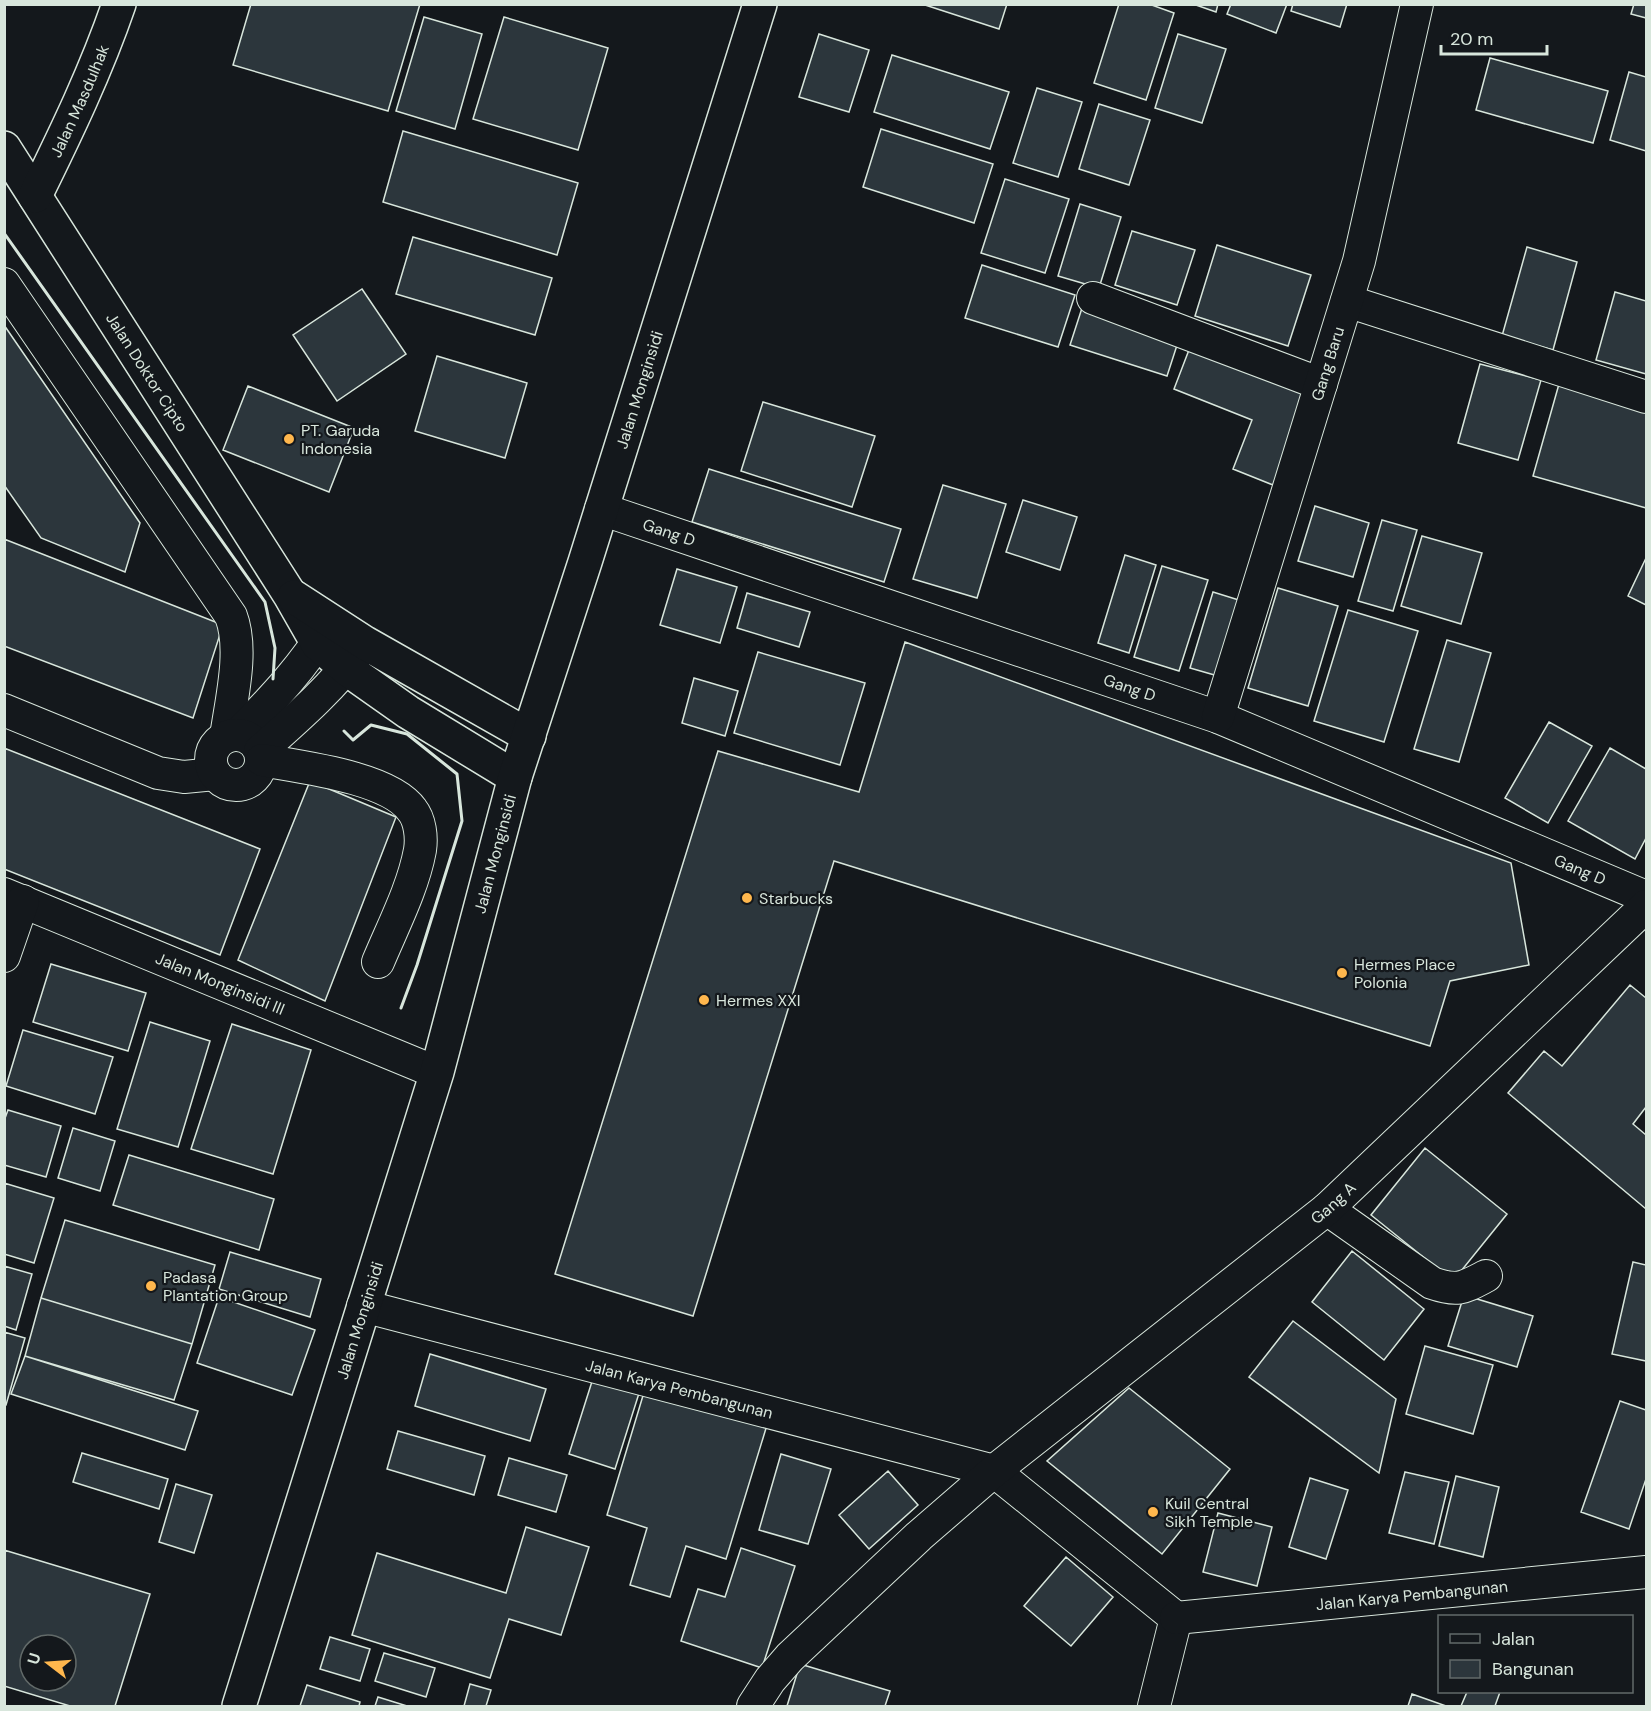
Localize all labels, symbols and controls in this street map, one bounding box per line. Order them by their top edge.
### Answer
scale bar [1441,18,1548,56]
text: 20 m [1450,27,1493,51]
street label: Jalan Masdulhak [45,42,114,161]
street label: Jalan Doktor Cipto [101,309,193,436]
street label: Gang Baru [1306,324,1349,403]
street label: Jalan Monginsidi [611,328,668,451]
place label: PT. Garuda Indonesia [301,420,380,459]
marker: PT. Garuda Indonesia [282,432,296,446]
street label: Gang D [640,514,698,551]
street label: Gang D [1101,669,1159,706]
street label: Jalan Monginsidi [469,792,521,916]
street label: Gang D [1551,850,1609,890]
place label: Starbucks [759,888,833,909]
marker: Starbucks [740,891,754,905]
street label: Jalan Monginsidi III [152,948,288,1020]
place label: Hermes Place Polonia [1354,954,1455,993]
marker: Hermes Place Polonia [1335,966,1349,980]
place label: Hermes XXI [716,990,801,1011]
marker: Hermes XXI [697,993,711,1007]
street label: Gang A [1306,1177,1361,1229]
street label: Jalan Monginsidi [332,1259,388,1382]
place label: Padasa Plantation Group [163,1267,288,1306]
marker: Padasa Plantation Group [144,1279,158,1293]
street label: Jalan Karya Pembangunan [583,1355,775,1424]
place label: Kuil Central Sikh Temple [1165,1493,1253,1532]
marker: Kuil Central Sikh Temple [1146,1505,1160,1519]
street label: Jalan Karya Pembangunan [1315,1576,1509,1615]
legend [1438,1615,1633,1693]
text: Jalan [1492,1627,1535,1651]
north arrow [18,1633,78,1693]
text: U [22,1650,46,1667]
text: Bangunan [1492,1657,1574,1681]

